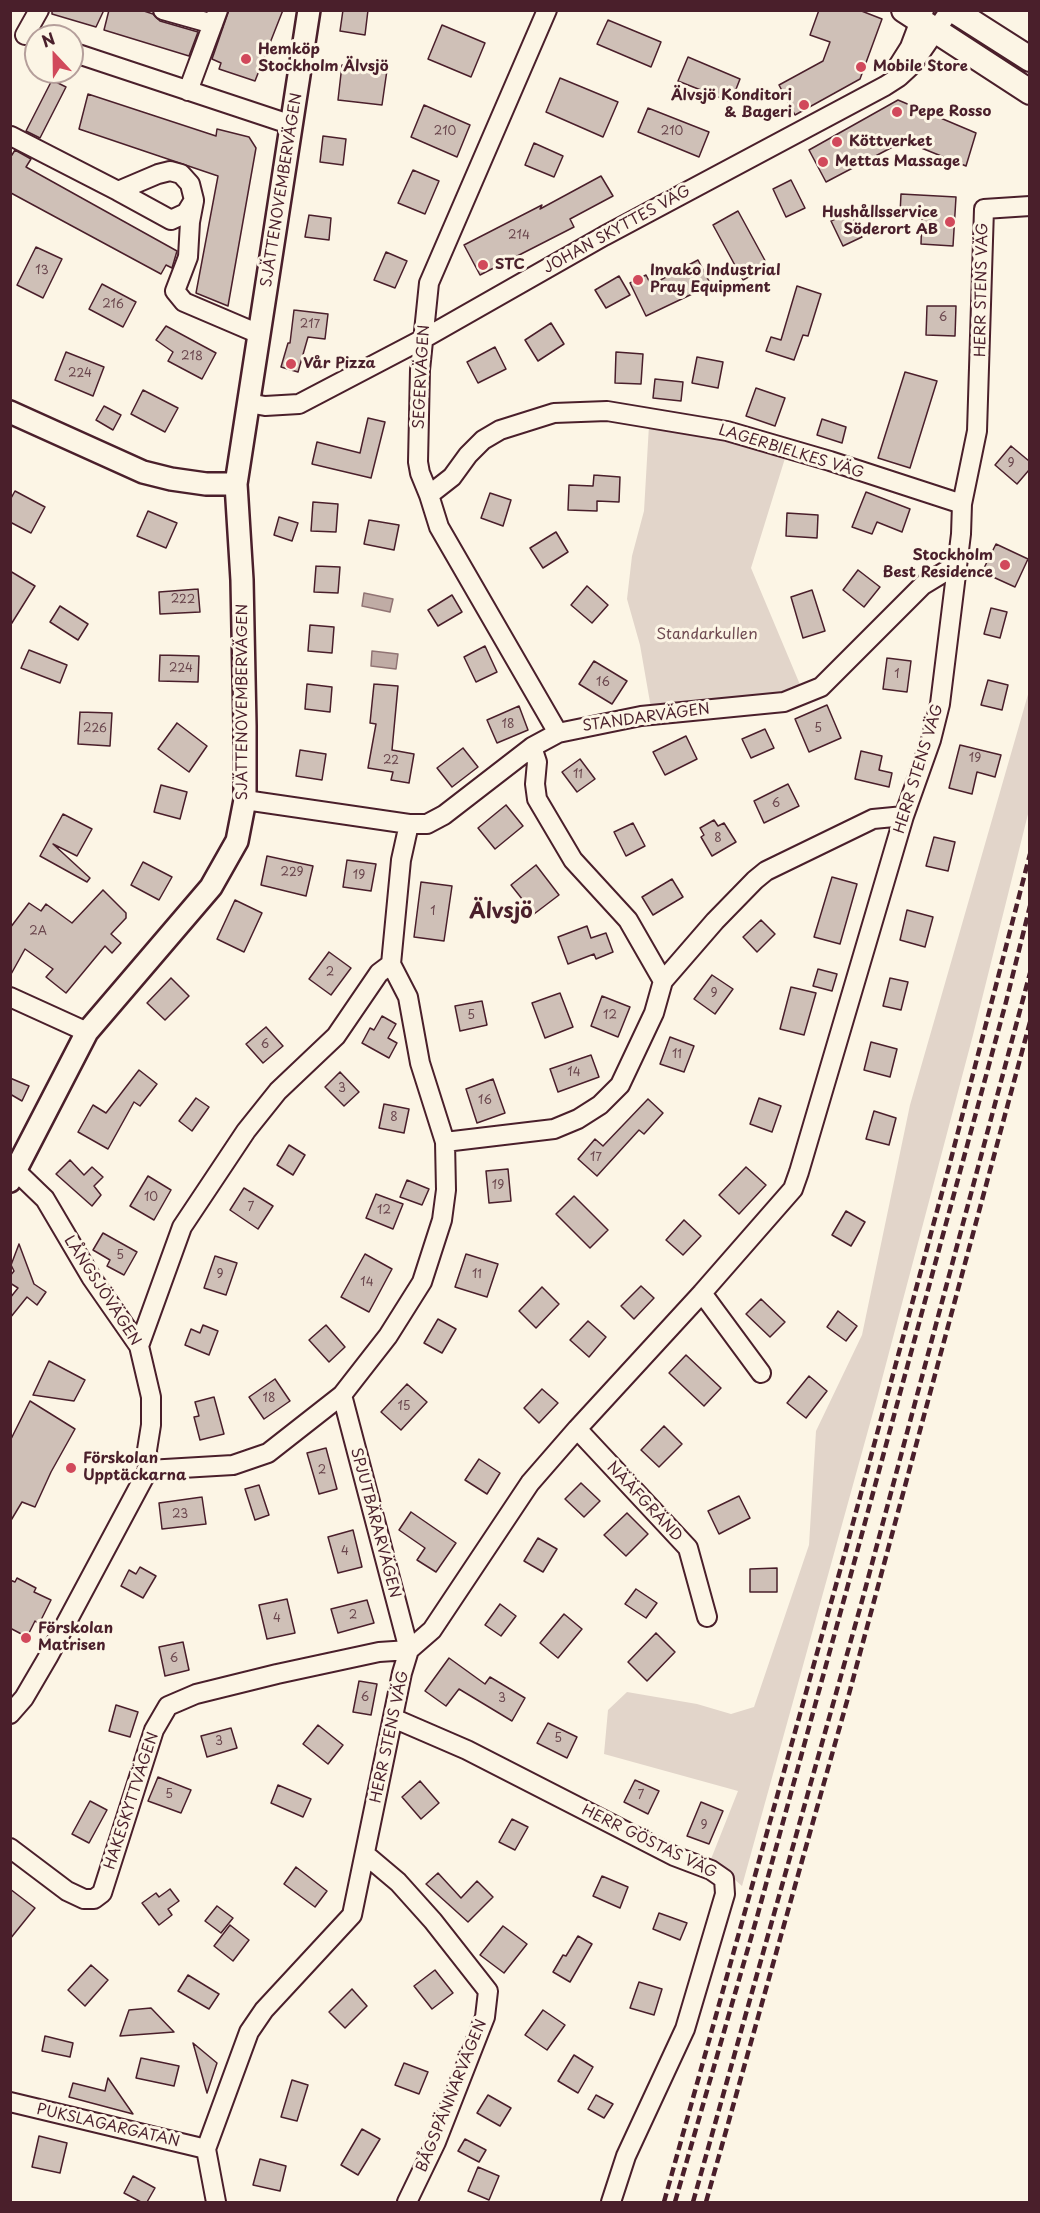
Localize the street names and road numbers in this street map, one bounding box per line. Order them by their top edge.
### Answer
street label: SJÄTTENOVEMBERVÄGEN [258,92,306,288]
street label: JOHAN SKYTTES VÄG [540,182,694,278]
street label: HERR STENS VÄG [972,223,992,357]
street label: SEGERVÄGEN [410,324,434,430]
street label: LAGERBIELKES VÄG [716,421,866,483]
street label: SJÄTTENOVEMBERVÄGEN [234,604,252,800]
street label: STANDARVÄGEN [581,700,711,736]
street label: HERR STENS VÄG [891,702,947,836]
street label: LÅNGSJÖVÄGEN [60,1233,144,1349]
street label: SPJUTBÄRARVÄGEN [346,1446,404,1600]
street label: NÄÄFGRÄND [603,1458,685,1546]
street label: HERR STENS VÄG [367,1669,413,1805]
street label: HAKESKYTTVÄGEN [101,1730,163,1872]
street label: HERR GÖSTAS VÄG [579,1802,719,1882]
street label: BÅGSPÄNNARVÄGEN [413,2017,491,2175]
street label: PUKSLAGARGATAN [35,2101,181,2151]

